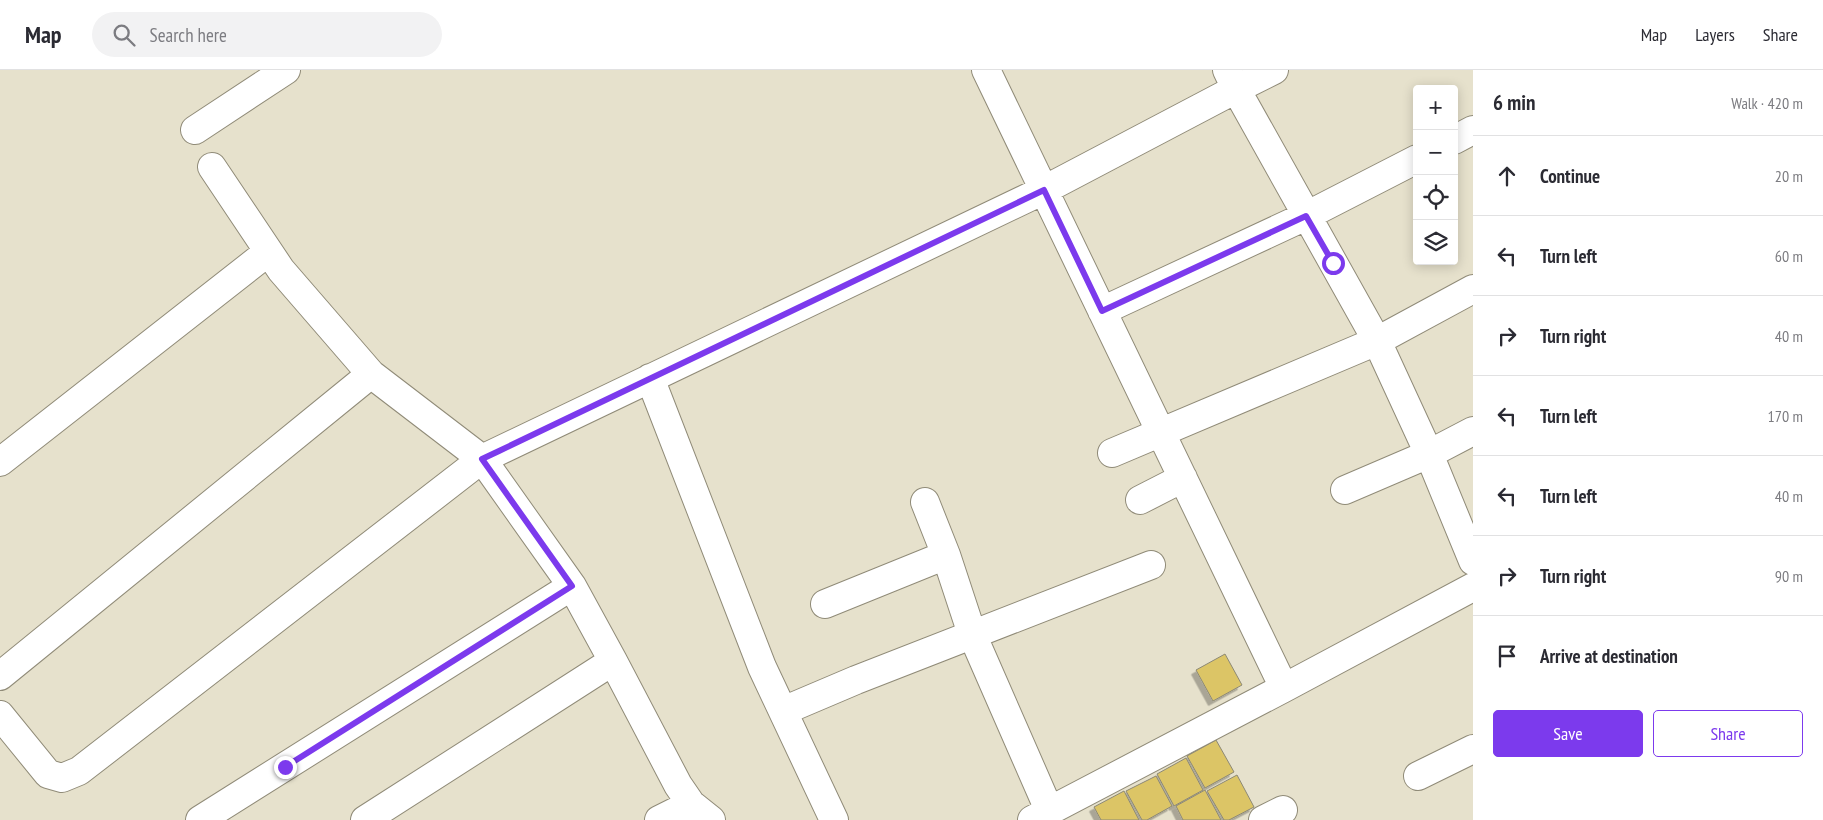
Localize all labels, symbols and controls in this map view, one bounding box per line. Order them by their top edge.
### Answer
search box [92,12,442,57]
text: Map [25,19,62,50]
icon: search [110,21,138,49]
text: Search here [150,23,227,47]
text: Map [1641,23,1667,46]
text: Layers [1695,23,1735,46]
text: Share [1763,23,1798,46]
map controls [1413,85,1458,265]
button: + [1413,85,1458,130]
text: 6 min [1493,89,1535,116]
text: Walk · 420 m [1731,93,1803,113]
button: − [1413,130,1458,175]
icon: ahead [1493,162,1521,190]
text: Continue [1540,164,1600,188]
text: 20 m [1775,166,1803,186]
button: locate [1413,175,1458,220]
button: layers [1413,220,1458,265]
icon: left [1493,242,1521,270]
text: Turn left [1540,244,1597,268]
text: 60 m [1775,246,1803,266]
route start [1322,252,1345,275]
icon: right [1493,322,1521,350]
text: Turn right [1540,324,1606,348]
text: 40 m [1775,326,1803,346]
icon: left [1493,402,1521,430]
text: Turn left [1540,404,1597,428]
text: 170 m [1768,406,1803,426]
icon: left [1493,482,1521,510]
text: Turn left [1540,484,1597,508]
text: 40 m [1775,486,1803,506]
icon: right [1493,562,1521,590]
text: Turn right [1540,564,1606,588]
text: 90 m [1775,566,1803,586]
icon: arrive [1493,642,1521,670]
text: Arrive at destination [1540,644,1678,668]
button: Save [1493,710,1643,757]
button: Share [1653,710,1803,757]
route end [274,756,297,779]

